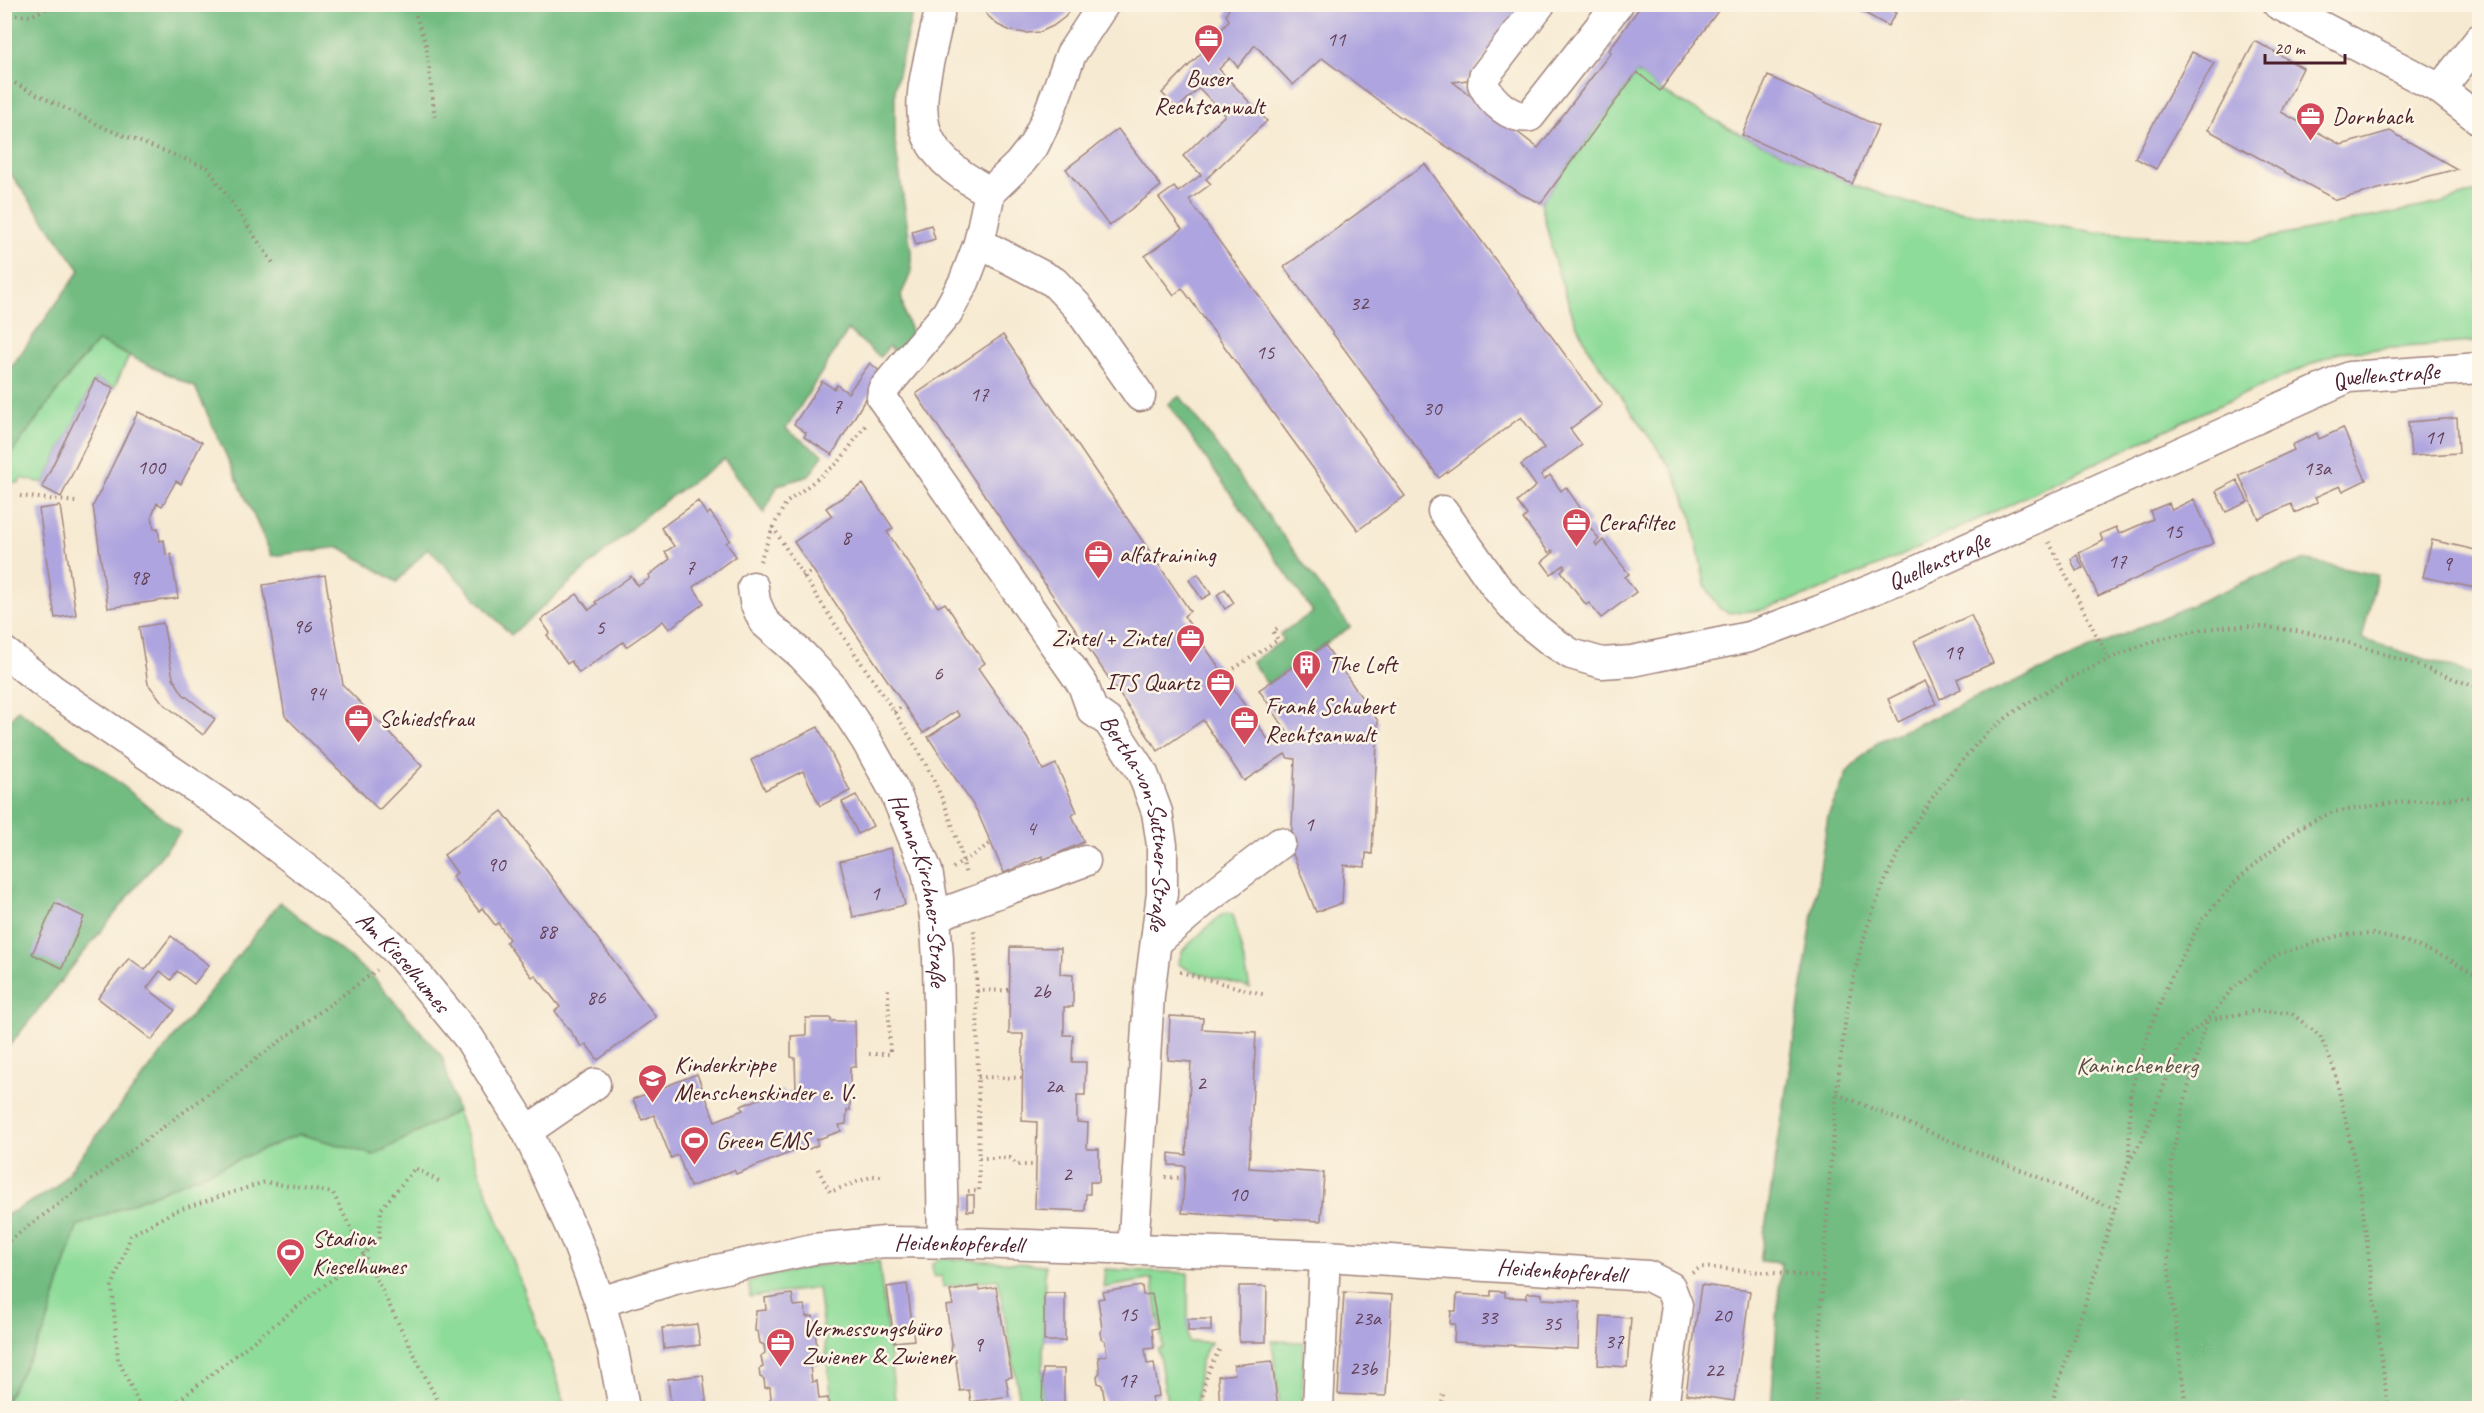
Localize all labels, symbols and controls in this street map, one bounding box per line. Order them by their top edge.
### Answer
office icon: Buser Rechtsanwalt [1193,22,1225,64]
house number: 11 [1327,26,1347,52]
scale bar [2265,27,2344,65]
text: 20 m [2274,37,2307,59]
place label: Buser Rechtsanwalt [1154,63,1266,121]
office icon: Dornbach [2295,100,2327,142]
place label: Dornbach [2332,101,2415,131]
house number: 32 [1350,290,1370,316]
house number: 15 [1256,339,1276,365]
street label: Quellenstraße [2327,356,2442,398]
house number: 17 [970,381,990,407]
house number: 7 [832,393,843,419]
house number: 30 [1423,395,1443,421]
house number: 11 [2425,424,2445,450]
house number: 100 [137,454,167,480]
house number: 13a [2303,455,2333,481]
office icon: Cerafiltec [1561,506,1593,548]
place label: Cerafiltec [1598,507,1676,537]
house number: 15 [2164,518,2184,544]
house number: 8 [841,524,853,550]
street label: Quellenstraße [1884,525,1996,597]
office icon: alfatraining [1082,538,1114,580]
place label: alfatraining [1119,539,1217,569]
house number: 17 [2108,548,2128,574]
house number: 9 [2442,550,2453,576]
house number: 7 [685,554,696,580]
house number: 98 [130,564,151,590]
house number: 96 [293,613,312,639]
house number: 5 [595,614,606,640]
office icon: Zintel + Zintel [1174,622,1206,664]
place label: Zintel + Zintel [1051,623,1173,653]
house number: 19 [1944,639,1964,665]
building icon: The Loft [1291,648,1323,690]
place label: The Loft [1328,649,1399,679]
house number: 6 [933,660,943,686]
office icon: ITS Quartz [1204,666,1236,708]
place label: ITS Quartz [1106,667,1200,697]
house number: 94 [307,680,328,706]
place label: Frank Schubert Rechtsanwalt [1265,691,1397,749]
office icon: Schiedsfrau [342,702,374,744]
place label: Schiedsfrau [379,703,476,733]
office icon: Frank Schubert Rechtsanwalt [1228,704,1260,746]
street label: Bertha-von-Suttner-Straße [1093,709,1178,935]
street label: Hanna-Kirchner-Straße [882,789,954,989]
house number: 1 [1304,811,1315,837]
house number: 4 [1026,815,1038,841]
house number: 90 [487,851,507,877]
house number: 1 [870,880,881,906]
street label: Am Kieselhumes [350,905,458,1020]
house number: 88 [538,918,559,944]
house number: 2b [1032,978,1052,1004]
house number: 86 [587,984,606,1010]
place label: Kinderkrippe Menschenskinder e. V. [674,1049,856,1107]
park label: Kaninchenberg [2076,1050,2200,1080]
school or university icon: Kinderkrippe Menschenskinder e. V. [637,1062,669,1104]
house number: 2 [1196,1070,1207,1096]
house number: 2a [1045,1073,1065,1099]
sports icon: Green EMS [679,1124,711,1166]
place label: Green EMS [716,1125,813,1155]
house number: 2 [1062,1161,1073,1187]
house number: 10 [1229,1181,1249,1207]
place label: Stadion Kieselhumes [312,1223,408,1281]
street label: Heidenkopferdell [894,1227,1028,1260]
sports icon: Stadion Kieselhumes [275,1236,307,1278]
street label: Heidenkopferdell [1496,1252,1631,1290]
house number: 15 [1119,1301,1139,1327]
house number: 20 [1713,1302,1733,1328]
house number: 33 [1479,1304,1499,1330]
house number: 23a [1353,1305,1383,1331]
house number: 35 [1543,1310,1563,1336]
place label: Vermessungsbüro Zwiener & Zwiener [802,1313,957,1371]
office icon: Vermessungsbüro Zwiener & Zwiener [765,1326,797,1368]
house number: 37 [1605,1328,1625,1354]
house number: 9 [973,1331,984,1357]
house number: 23b [1349,1355,1379,1381]
house number: 22 [1705,1357,1725,1383]
house number: 17 [1118,1367,1138,1393]

